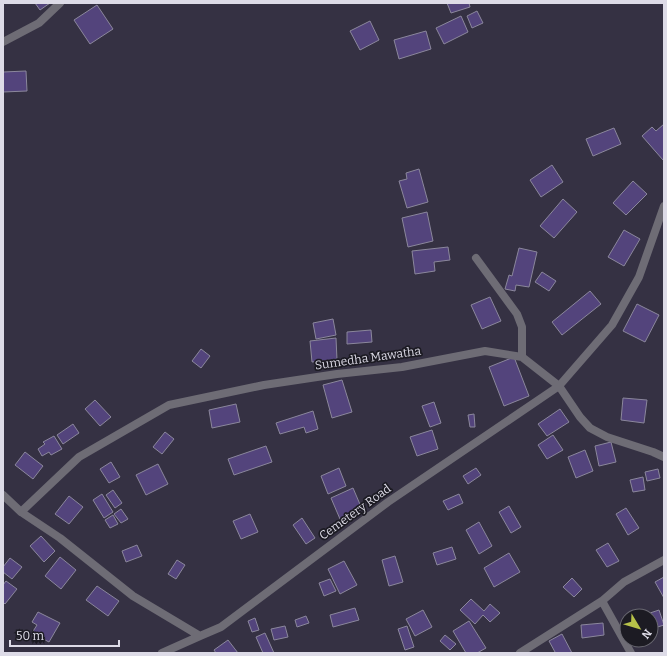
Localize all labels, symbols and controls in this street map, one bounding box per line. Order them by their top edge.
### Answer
street label: Sumedha Mawatha [314,344,422,372]
street label: Cemetery Road [316,481,394,543]
north arrow [619,608,659,648]
scale bar [10,622,119,648]
text: N [638,626,654,642]
text: 50 m [16,629,45,643]

